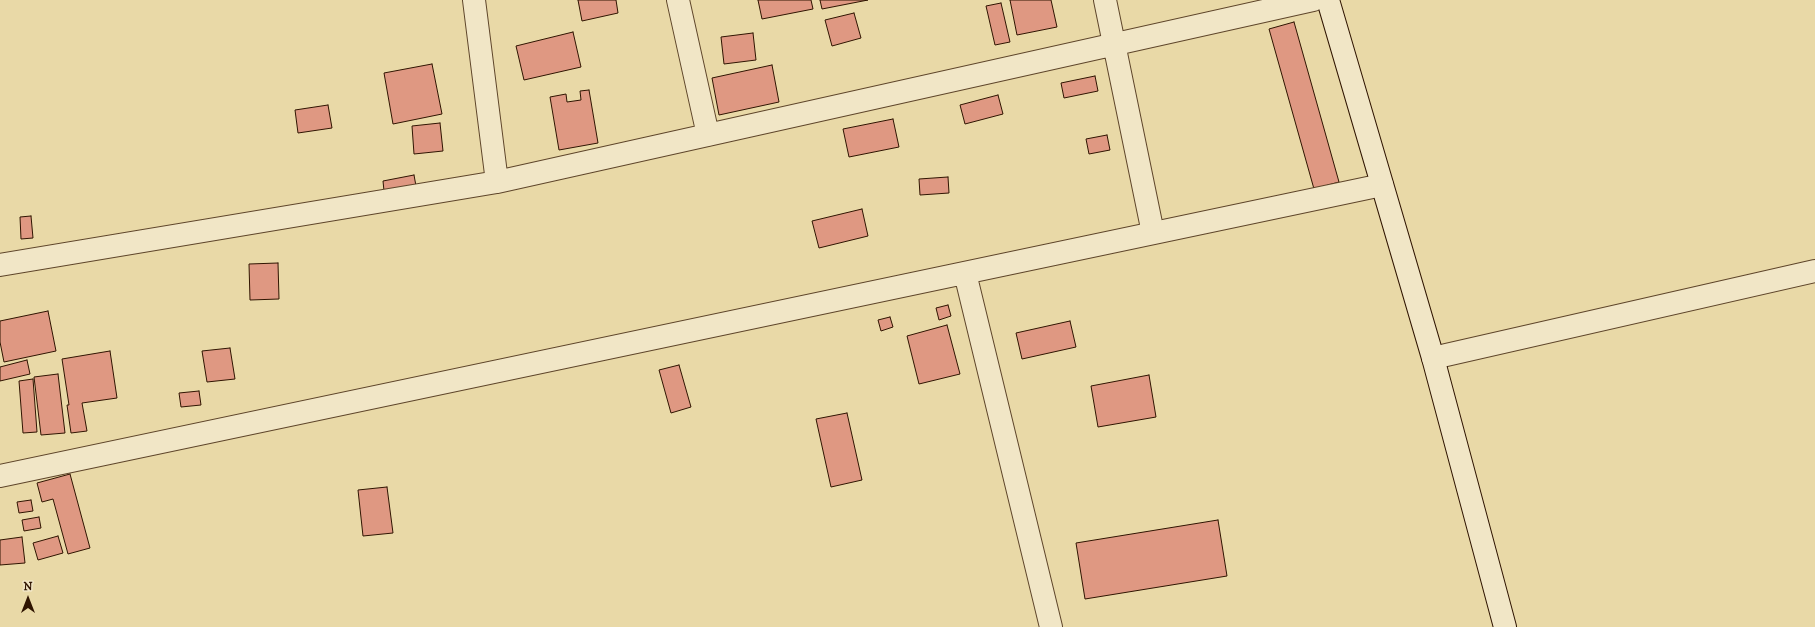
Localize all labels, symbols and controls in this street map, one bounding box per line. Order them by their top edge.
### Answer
north arrow [8,579,48,619]
text: N [23,580,33,594]

